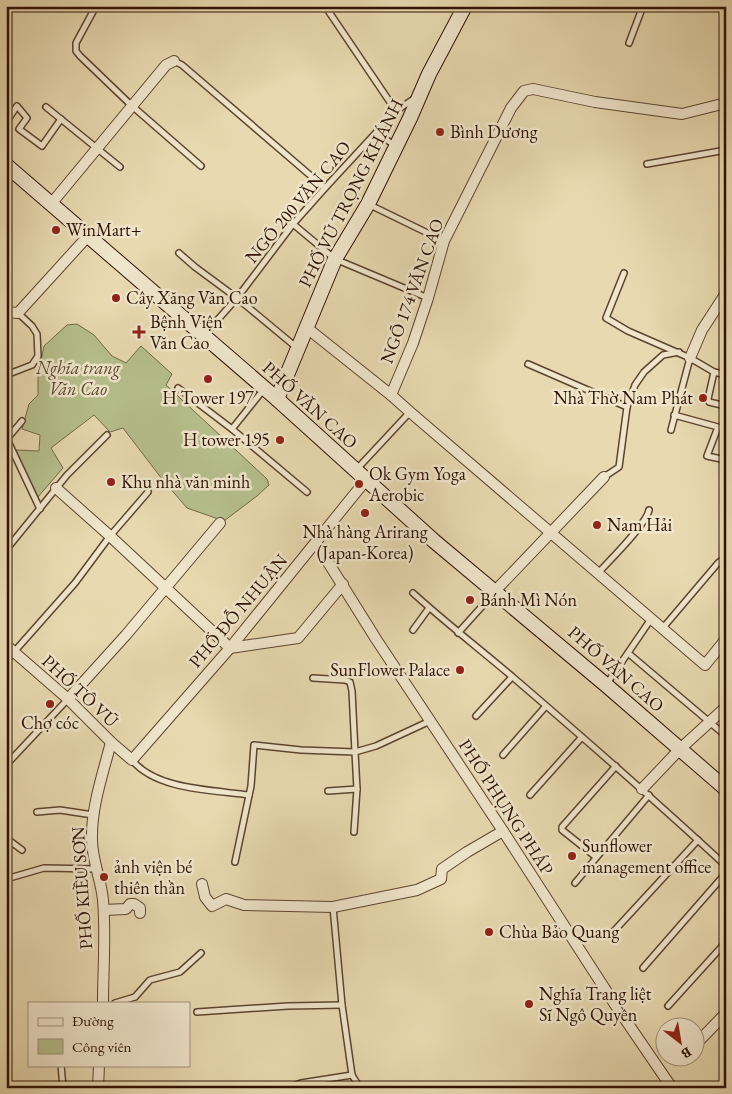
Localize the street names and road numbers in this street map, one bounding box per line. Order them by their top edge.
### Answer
street label: PHỐ VŨ TRỌNG KHÁNH [293,95,408,291]
street label: NGÕ 200 VĂN CAO [240,136,356,268]
street label: NGÕ 174 VĂN CAO [375,215,448,367]
street label: PHỐ VĂN CAO [258,356,363,453]
street label: PHỐ ĐỖ NHUẬN [183,548,292,672]
street label: PHỐ VĂN CAO [563,620,669,717]
street label: PHỐ TÔ VŨ [37,649,124,732]
street label: PHỐ PHỤNG PHÁP [454,734,559,879]
street label: PHỐ KIỀU SƠN [66,825,97,950]

